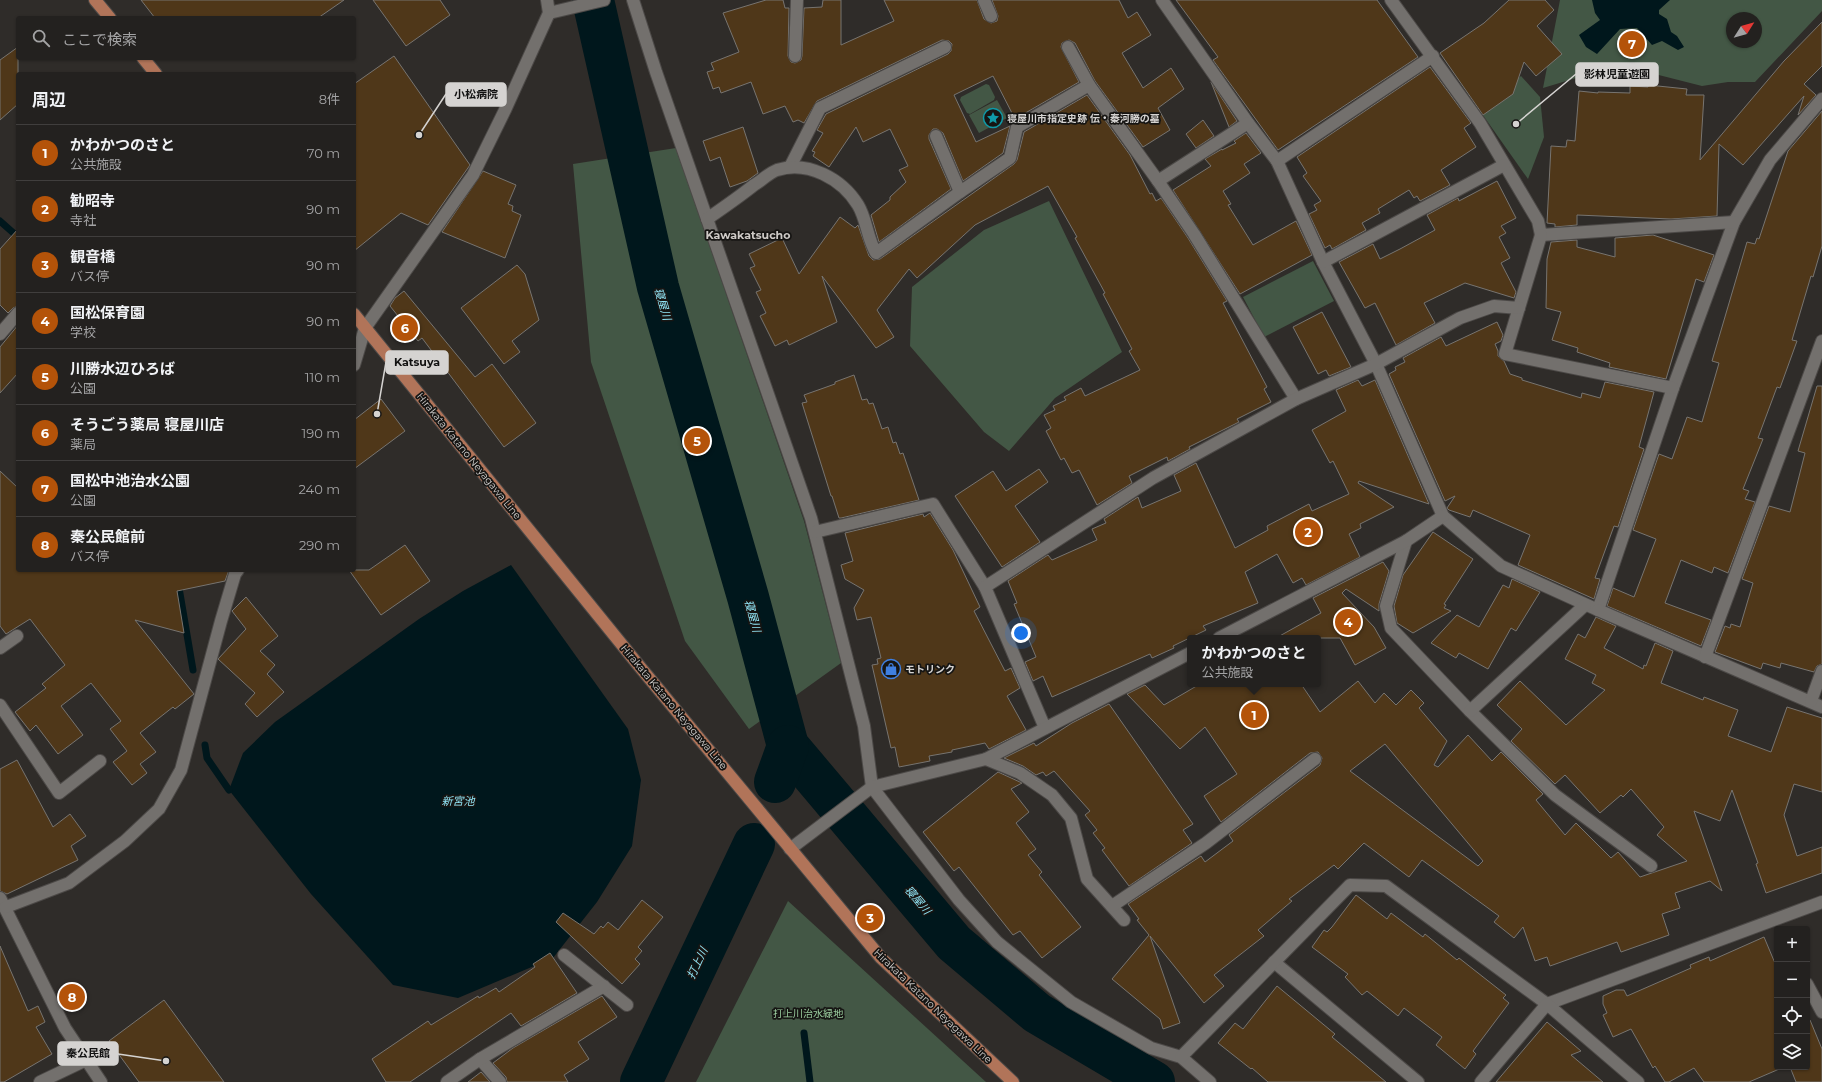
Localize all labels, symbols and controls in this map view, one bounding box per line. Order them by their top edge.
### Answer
north arrow [1726,12,1762,48]
search box [16,16,356,60]
icon: search [30,27,52,49]
pin: 7 [1619,29,1645,59]
text: ここで検索 [62,30,137,49]
callout: 影林児童遊園 [1576,63,1658,86]
text: 影林児童遊園 [1584,67,1650,81]
callout: 小松病院 [446,83,506,106]
text: 小松病院 [454,87,498,101]
text: 周辺 [32,90,66,110]
text: 8件 [319,91,340,107]
place icon: 寝屋川市指定史跡 伝・秦河勝の墓 [982,107,1004,129]
place label: 寝屋川市指定史跡 伝・秦河勝の墓 [1007,112,1160,125]
text: かわかつのさと [70,135,175,154]
text: 1 [42,145,48,161]
text: 70 m [307,145,340,161]
text: 公共施設 [70,156,122,172]
text: 勧昭寺 [70,191,115,210]
text: 2 [41,201,49,217]
text: 90 m [306,201,340,217]
text: 寺社 [70,212,96,228]
district label: Kawakatsucho [706,228,790,242]
text: 観音橋 [70,247,115,266]
text: 3 [41,257,49,273]
text: 90 m [306,257,340,273]
text: バス停 [70,268,109,284]
water label: 寝屋川 [652,286,675,323]
text: 国松保育園 [70,303,145,322]
text: 4 [41,313,49,329]
text: 90 m [306,313,340,329]
pin: 6 [392,313,418,343]
text: 学校 [70,324,96,340]
callout: Katsuya [386,351,448,374]
text: Katsuya [394,355,440,369]
text: 川勝水辺ひろば [70,359,175,378]
text: 5 [41,369,49,385]
text: 110 m [305,369,340,385]
text: 公園 [70,380,96,396]
street label: Hirakata Katano Neyagawa Line [414,390,524,522]
text: そうごう薬局 寝屋川店 [70,415,224,434]
text: 6 [41,425,49,441]
text: 190 m [302,425,340,441]
pin: 5 [684,426,710,456]
text: 薬局 [70,436,96,452]
text: 国松中池治水公園 [70,471,190,490]
text: 7 [41,481,49,497]
text: 240 m [299,481,340,497]
text: 公園 [70,492,96,508]
pin: 2 [1295,517,1321,547]
text: 秦公民館前 [70,527,145,546]
text: 8 [41,537,49,553]
text: 290 m [299,537,340,553]
text: バス停 [70,548,109,564]
water label: 寝屋川 [742,598,764,635]
pin: 4 [1335,607,1361,637]
your location [1011,623,1031,643]
popup [1187,635,1321,687]
street label: Hirakata Katano Neyagawa Line [618,642,730,772]
text: かわかつのさと [1201,643,1307,662]
shop icon: モトリンク [880,658,902,680]
place label: モトリンク [905,663,955,676]
text: 公共施設 [1201,664,1254,680]
pin: 1 [1241,700,1267,730]
water label: 新宮池 [442,794,475,808]
water label: 寝屋川 [902,883,935,918]
pin: 3 [857,903,883,933]
map controls [1774,926,1810,1070]
button: + [1774,926,1810,962]
water label: 打上川 [684,944,711,981]
street label: Hirakata Katano Neyagawa Line [871,946,995,1066]
button: − [1774,962,1810,998]
pin: 8 [59,982,85,1012]
button: locate [1774,998,1810,1034]
park label: 打上川治水緑地 [773,1007,844,1020]
button: layers [1774,1034,1810,1070]
callout: 秦公民館 [58,1042,118,1065]
text: 秦公民館 [66,1046,110,1060]

